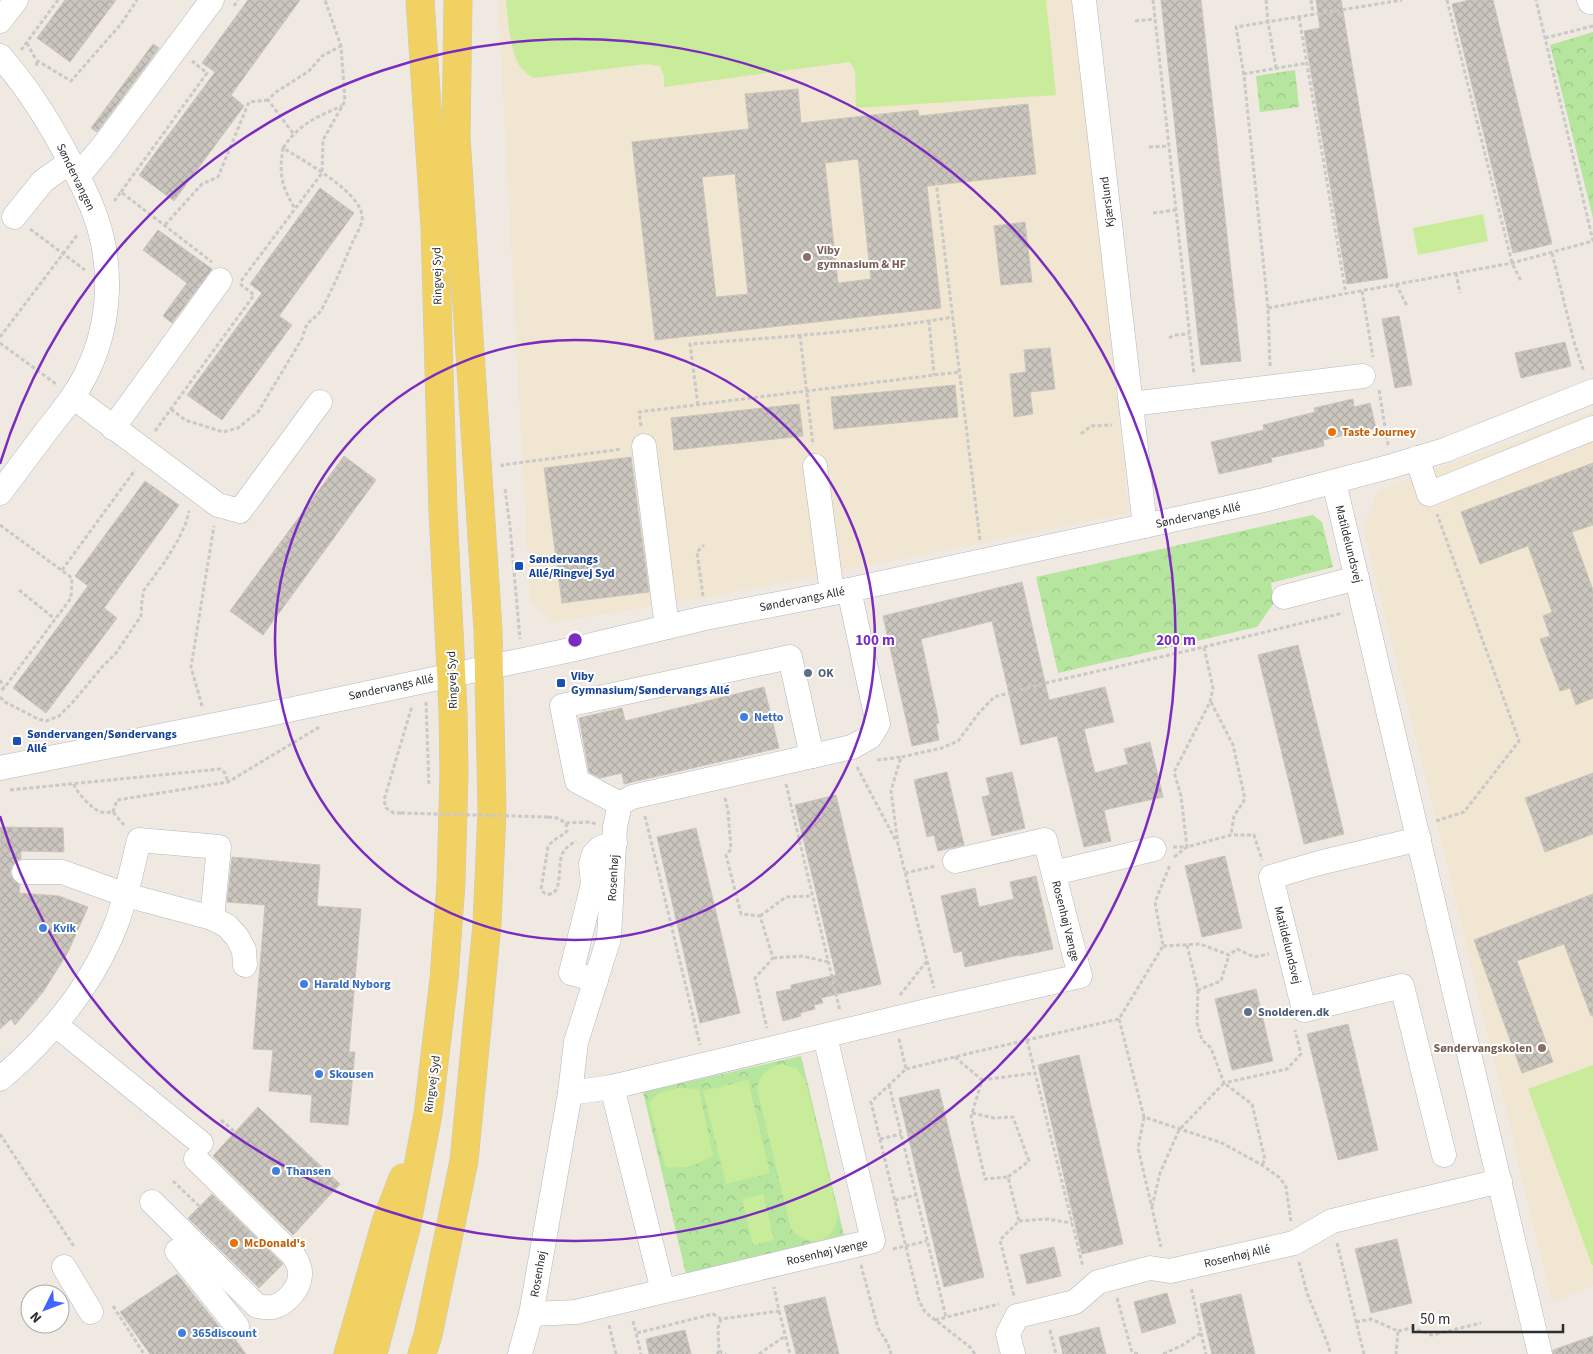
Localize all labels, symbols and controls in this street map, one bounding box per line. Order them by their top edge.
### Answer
street label: Søndervangen [52,141,99,214]
street label: Kjærslund [1096,176,1119,228]
place label: Viby gymnasium & HF [816,242,906,273]
street label: Ringvej Syd [428,247,447,305]
marker: Viby gymnasium & HF [801,251,813,263]
place label: Taste Journey [1342,424,1417,441]
marker: Taste Journey [1326,426,1338,438]
street label: Søndervangs Allé [1154,498,1242,533]
street label: Matildelundsvej [1331,503,1366,585]
place label: Søndervangs Allé/Ringvej Syd [528,551,615,582]
marker: Søndervangs Allé/Ringvej Syd [513,560,525,572]
street label: Søndervangs Allé [758,583,846,616]
text: 100 m [855,630,895,651]
text: 200 m [1156,630,1196,651]
centre of rings [566,631,584,649]
street label: Ringvej Syd [443,651,462,709]
place label: OK [818,665,834,682]
marker: OK [802,667,814,679]
place label: Viby Gymnasium/Søndervangs Allé [570,668,730,699]
street label: Søndervangs Allé [347,670,435,705]
marker: Viby Gymnasium/Søndervangs Allé [555,677,567,689]
place label: Netto [754,709,784,726]
marker: Netto [738,711,750,723]
place label: Søndervangen/Søndervangs Allé [26,726,177,757]
marker: Søndervangen/Søndervangs Allé [11,735,23,747]
street label: Rosenhøj [604,854,623,902]
street label: Rosenhøj Vænge [1047,879,1084,963]
street label: Matildelundsvej [1270,904,1305,986]
place label: Kvik [53,920,77,937]
marker: Kvik [37,922,49,934]
place label: Harald Nyborg [314,976,391,993]
marker: Harald Nyborg [298,978,310,990]
place label: Snolderen.dk [1258,1004,1330,1021]
marker: Snolderen.dk [1242,1006,1254,1018]
place label: Søndervangskolen [1433,1040,1532,1057]
marker: Søndervangskolen [1536,1042,1548,1054]
street label: Ringvej Syd [420,1054,445,1114]
place label: Skousen [329,1066,374,1083]
marker: Skousen [313,1068,325,1080]
place label: Thansen [286,1163,331,1180]
marker: Thansen [270,1165,282,1177]
place label: McDonald's [244,1235,305,1252]
street label: Rosenhøj Vænge [785,1235,869,1270]
marker: McDonald's [228,1237,240,1249]
street label: Rosenhøj Allé [1202,1241,1272,1272]
street label: Rosenhøj [526,1250,551,1299]
north arrow [20,1284,70,1334]
scale bar [1413,1302,1563,1334]
text: N [26,1307,47,1327]
text: 50 m [1420,1309,1450,1330]
place label: 365discount [192,1325,257,1342]
marker: 365discount [176,1327,188,1339]

